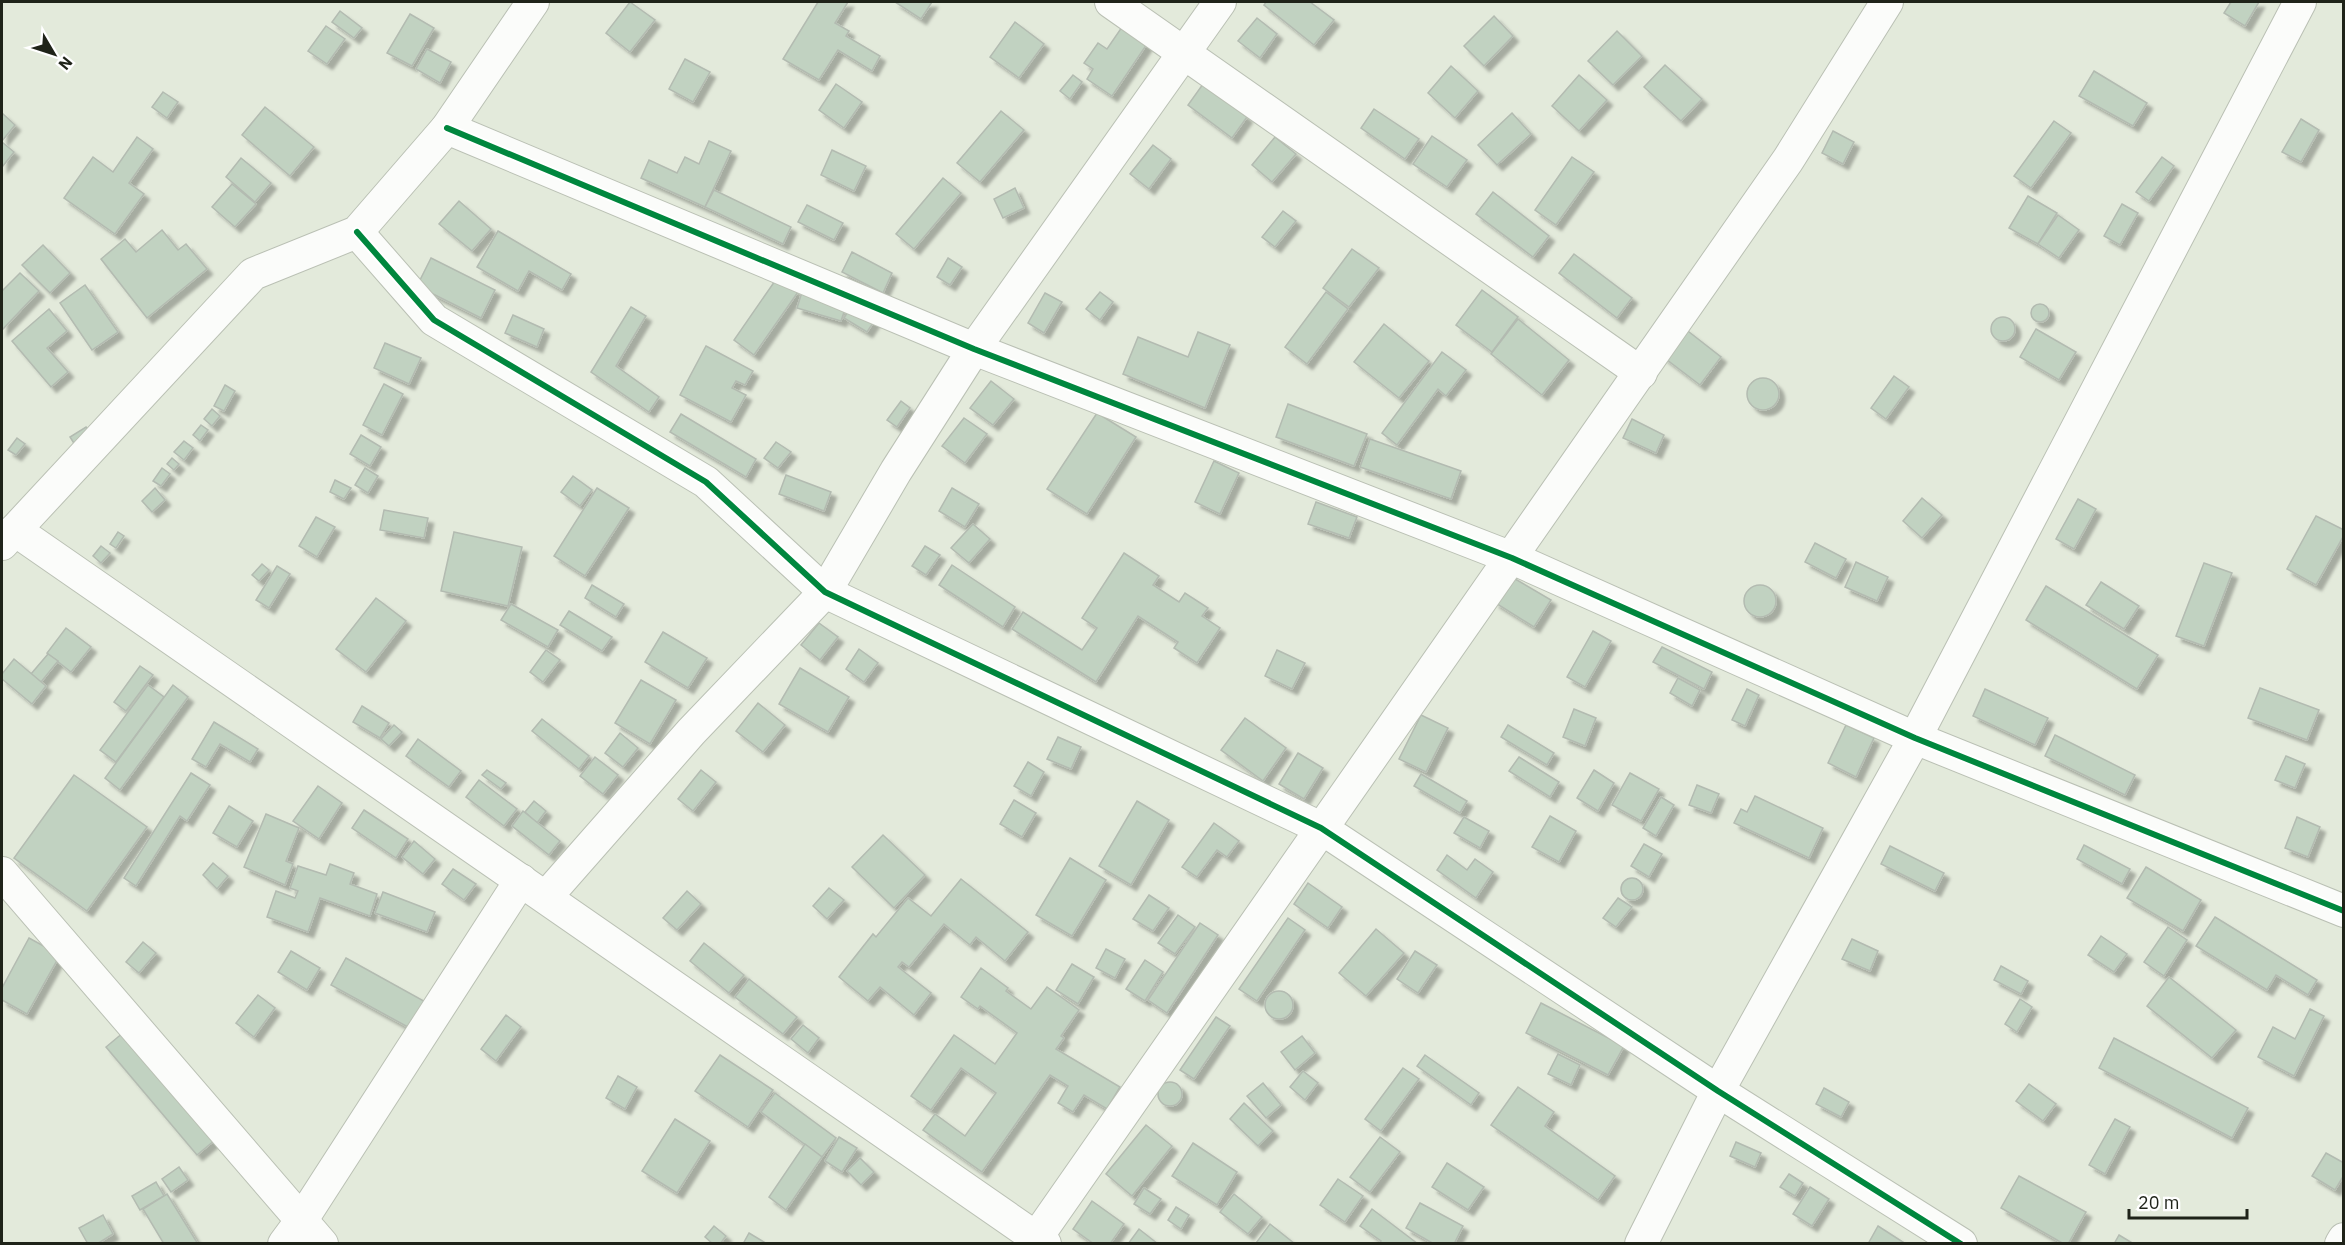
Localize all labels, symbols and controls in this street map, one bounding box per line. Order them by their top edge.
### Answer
north arrow [24,24,84,84]
text: N [54,53,77,74]
scale bar [2129,1182,2248,1220]
text: 20 m [2138,1191,2180,1214]

